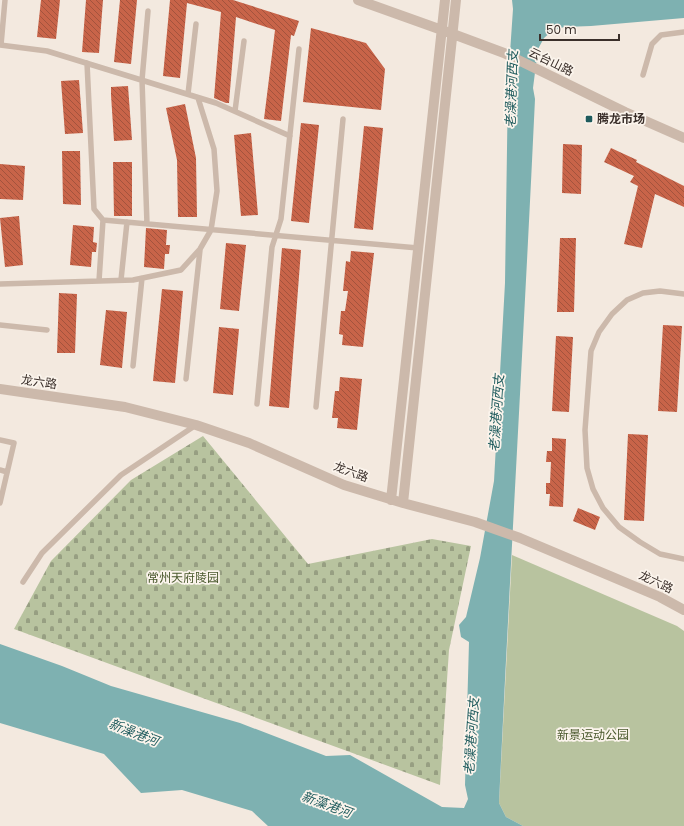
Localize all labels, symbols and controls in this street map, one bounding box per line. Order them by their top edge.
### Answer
scale bar [540,16,619,42]
text: 50 m [546,21,577,38]
street label: 云台山路 [526,43,577,80]
water label: 老澡港河西支 [501,48,522,128]
place label: 腾龙市场 [597,110,645,127]
marker: 腾龙市场 [584,114,594,124]
street label: 龙六路 [20,371,58,392]
water label: 老澡港河西支 [484,371,509,453]
street label: 龙六路 [331,457,371,486]
street label: 龙六路 [636,566,676,597]
park label: 常州天府陵园 [147,569,219,586]
water label: 老澡港河西支 [459,694,484,776]
water label: 新澡港河 [106,714,164,752]
park label: 新景运动公园 [557,726,629,743]
water label: 新藻港河 [299,787,357,823]

